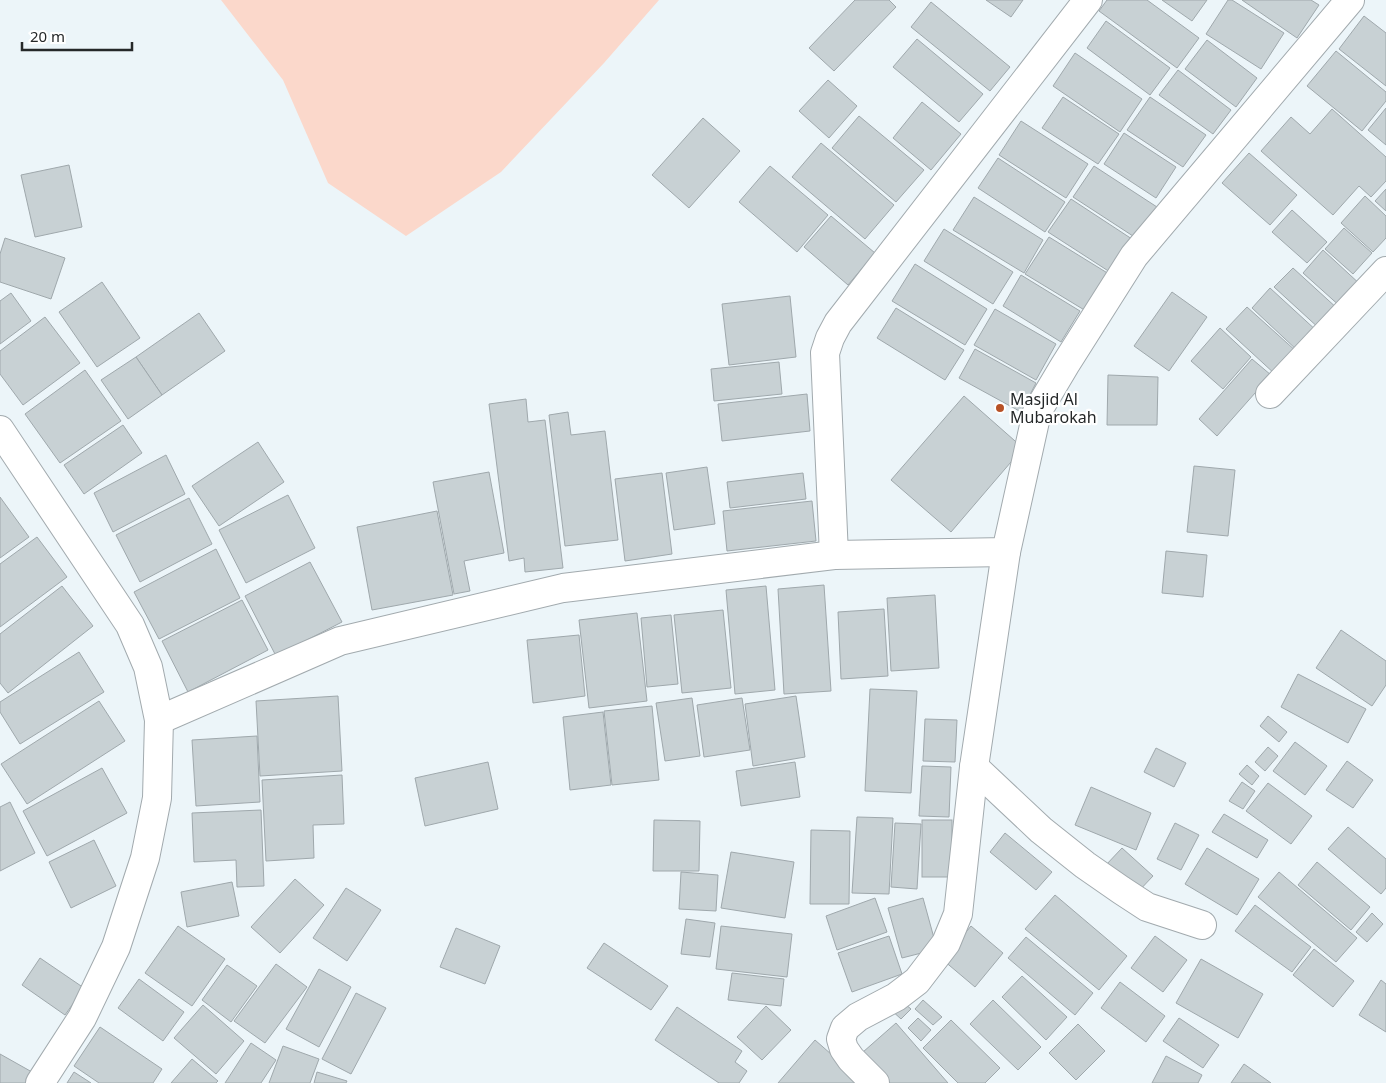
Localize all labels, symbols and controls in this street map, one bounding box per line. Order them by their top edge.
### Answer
scale bar [22,20,132,52]
text: 20 m [30,26,65,46]
place label: Masjid Al Mubarokah [1010,388,1097,428]
marker: Masjid Al Mubarokah [994,402,1006,414]

